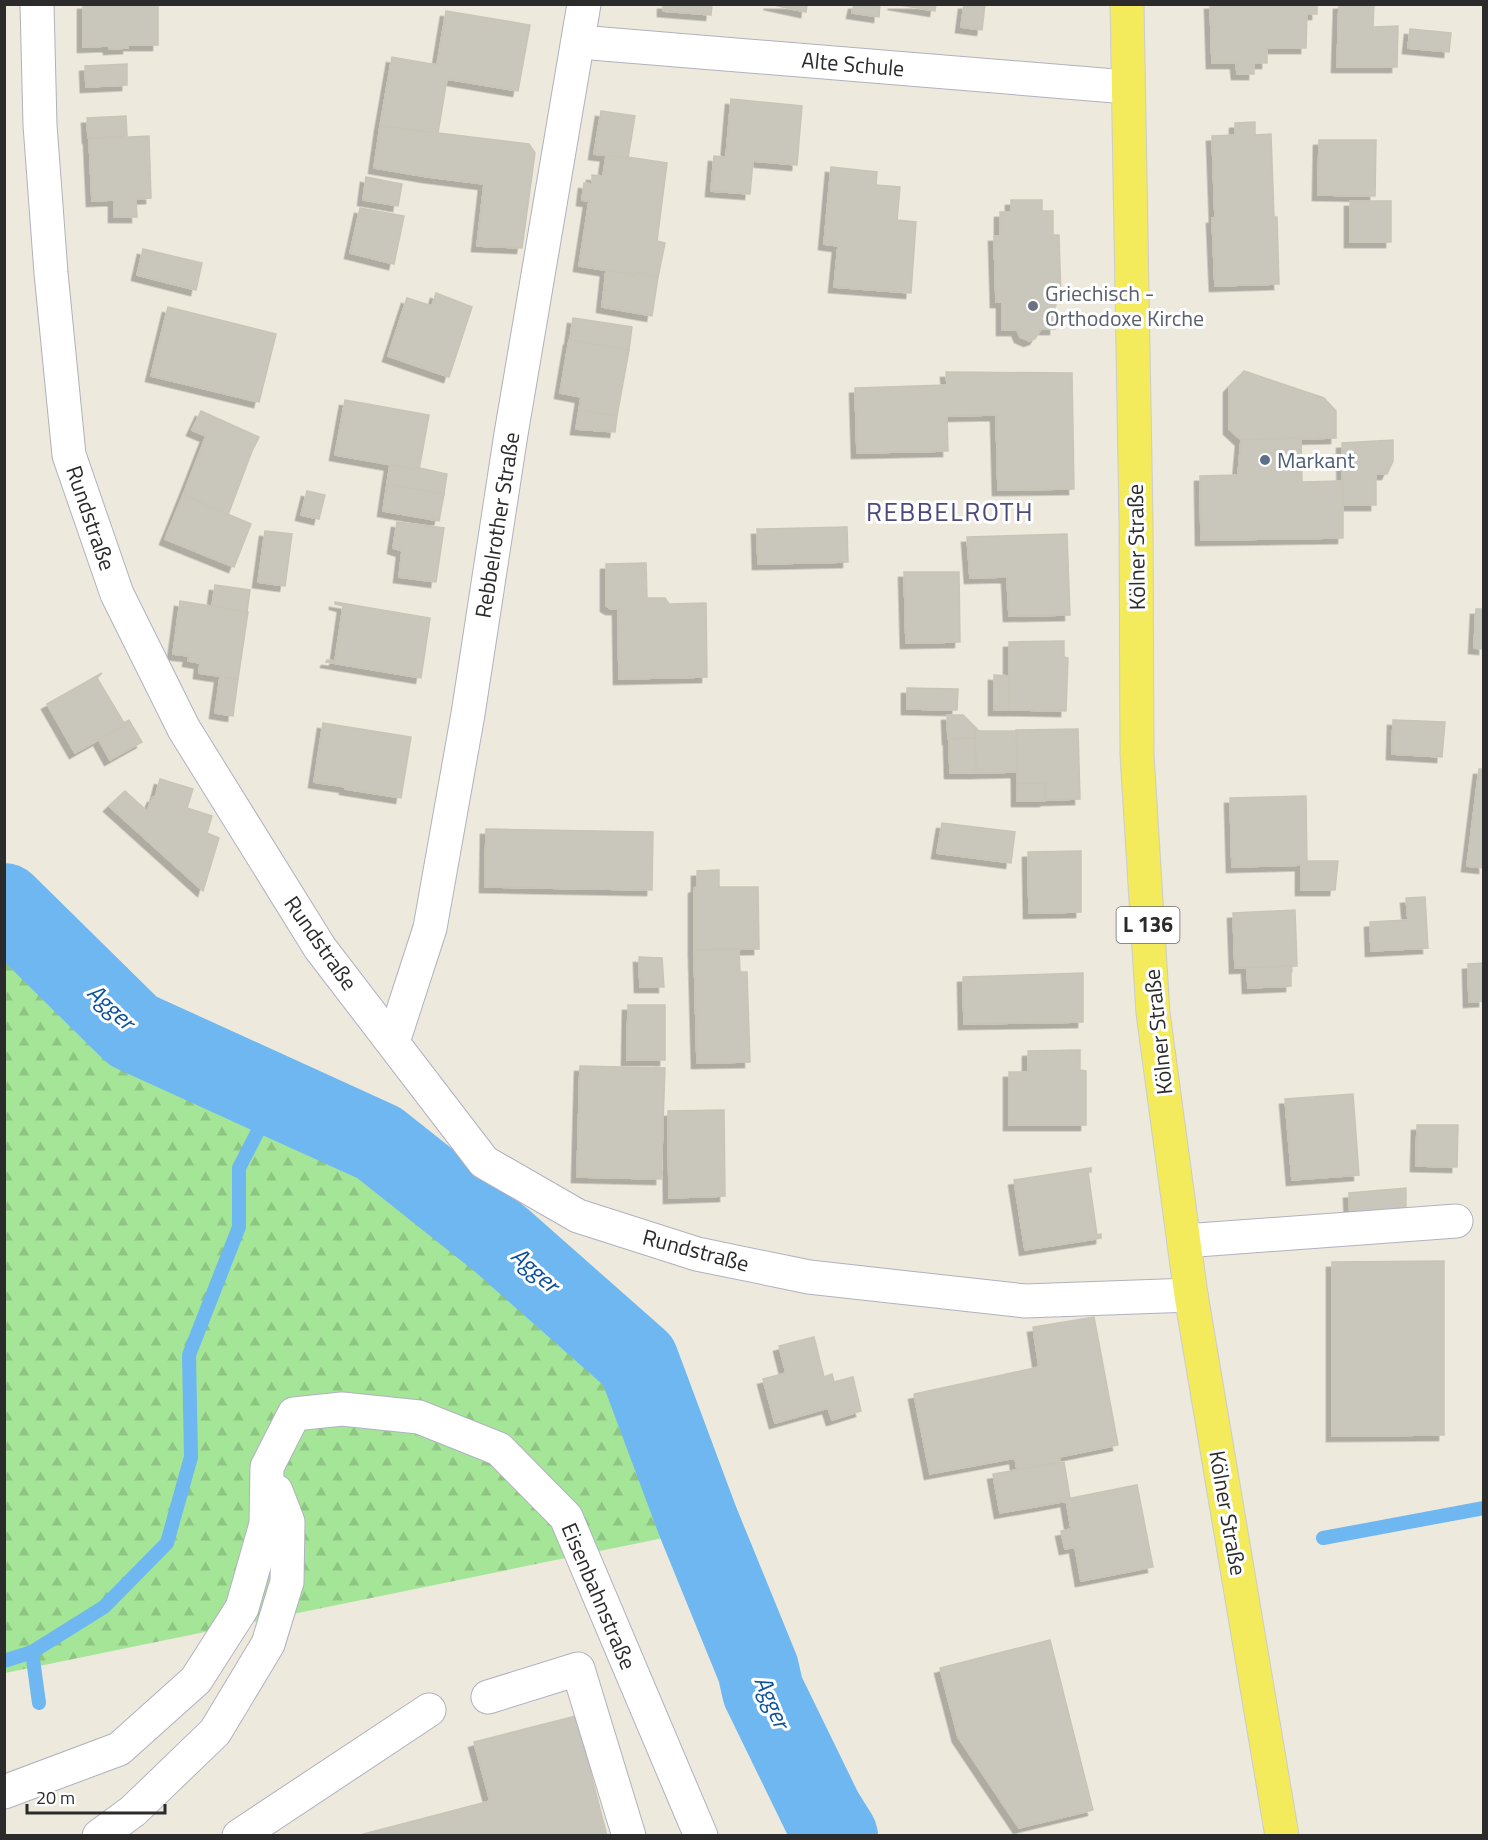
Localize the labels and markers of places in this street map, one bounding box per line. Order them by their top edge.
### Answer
place label: Griechisch - Orthodoxe Kirche [1045,276,1204,335]
marker: Griechisch - Orthodoxe Kirche [1026,299,1040,313]
place label: Markant [1277,443,1355,477]
marker: Markant [1258,453,1272,467]

